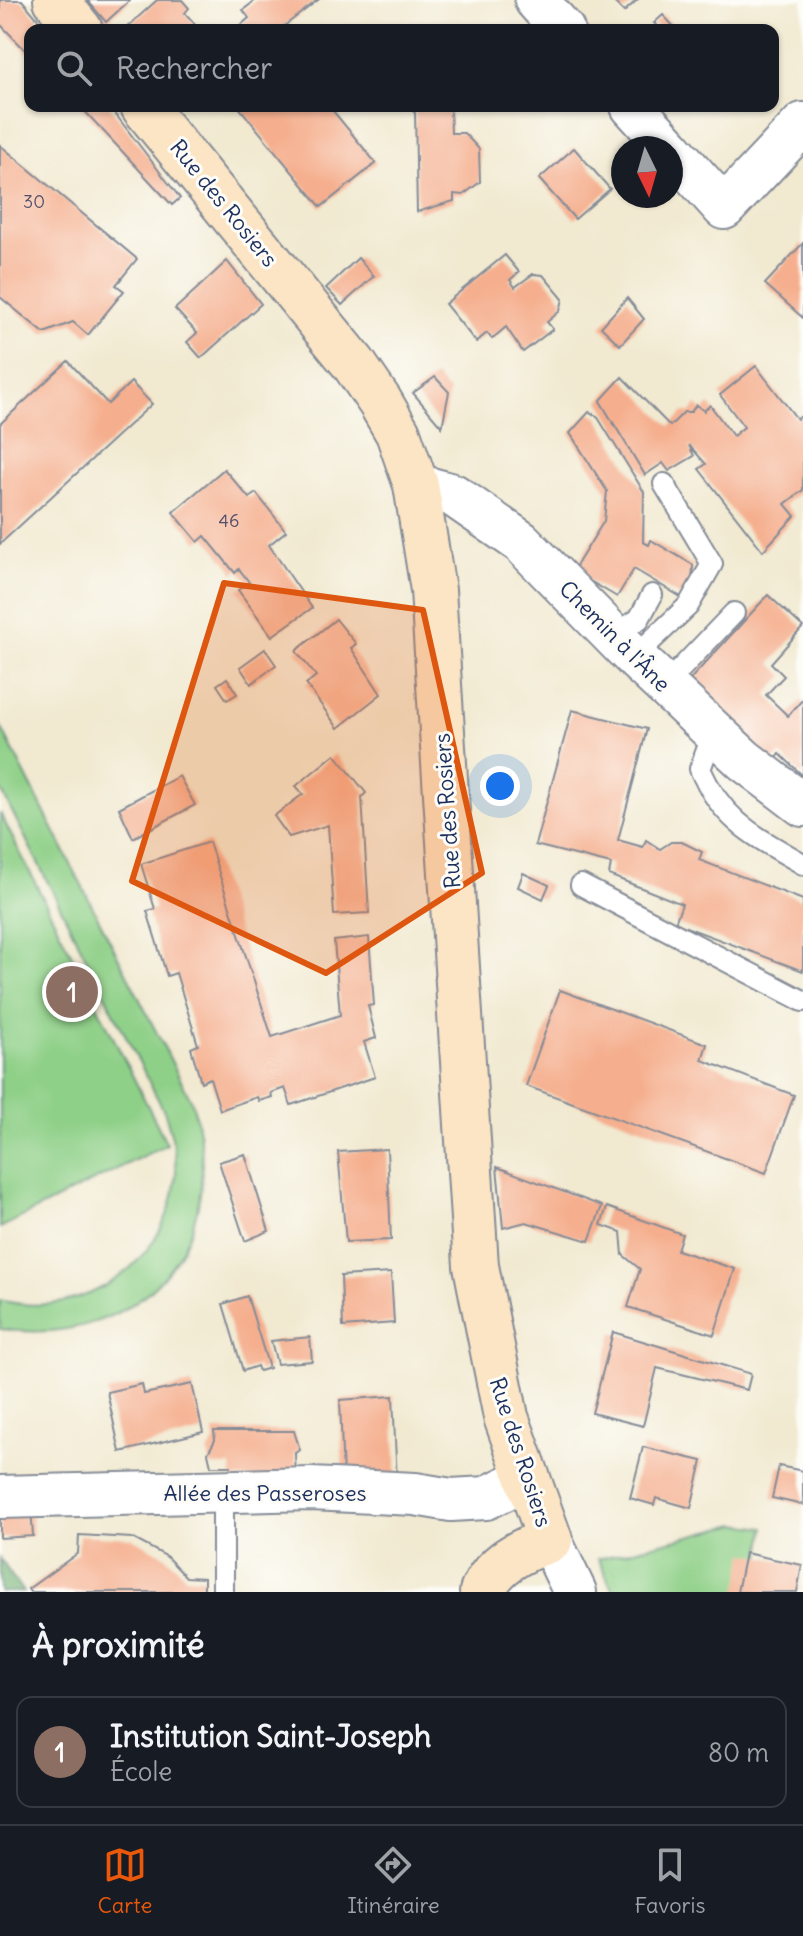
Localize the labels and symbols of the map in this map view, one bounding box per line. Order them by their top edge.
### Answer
street label: Rue des Rosiers [164,134,284,272]
north arrow [611,136,683,208]
house number: 30 [23,190,45,213]
house number: 46 [219,509,239,532]
street label: Chemin à l'Âne [553,574,677,698]
street label: Rue des Rosiers [428,732,466,890]
your location [480,766,520,806]
pin: 1 [46,962,98,1022]
street label: Rue des Rosiers [484,1374,558,1530]
street label: Allée des Passeroses [163,1479,367,1507]

